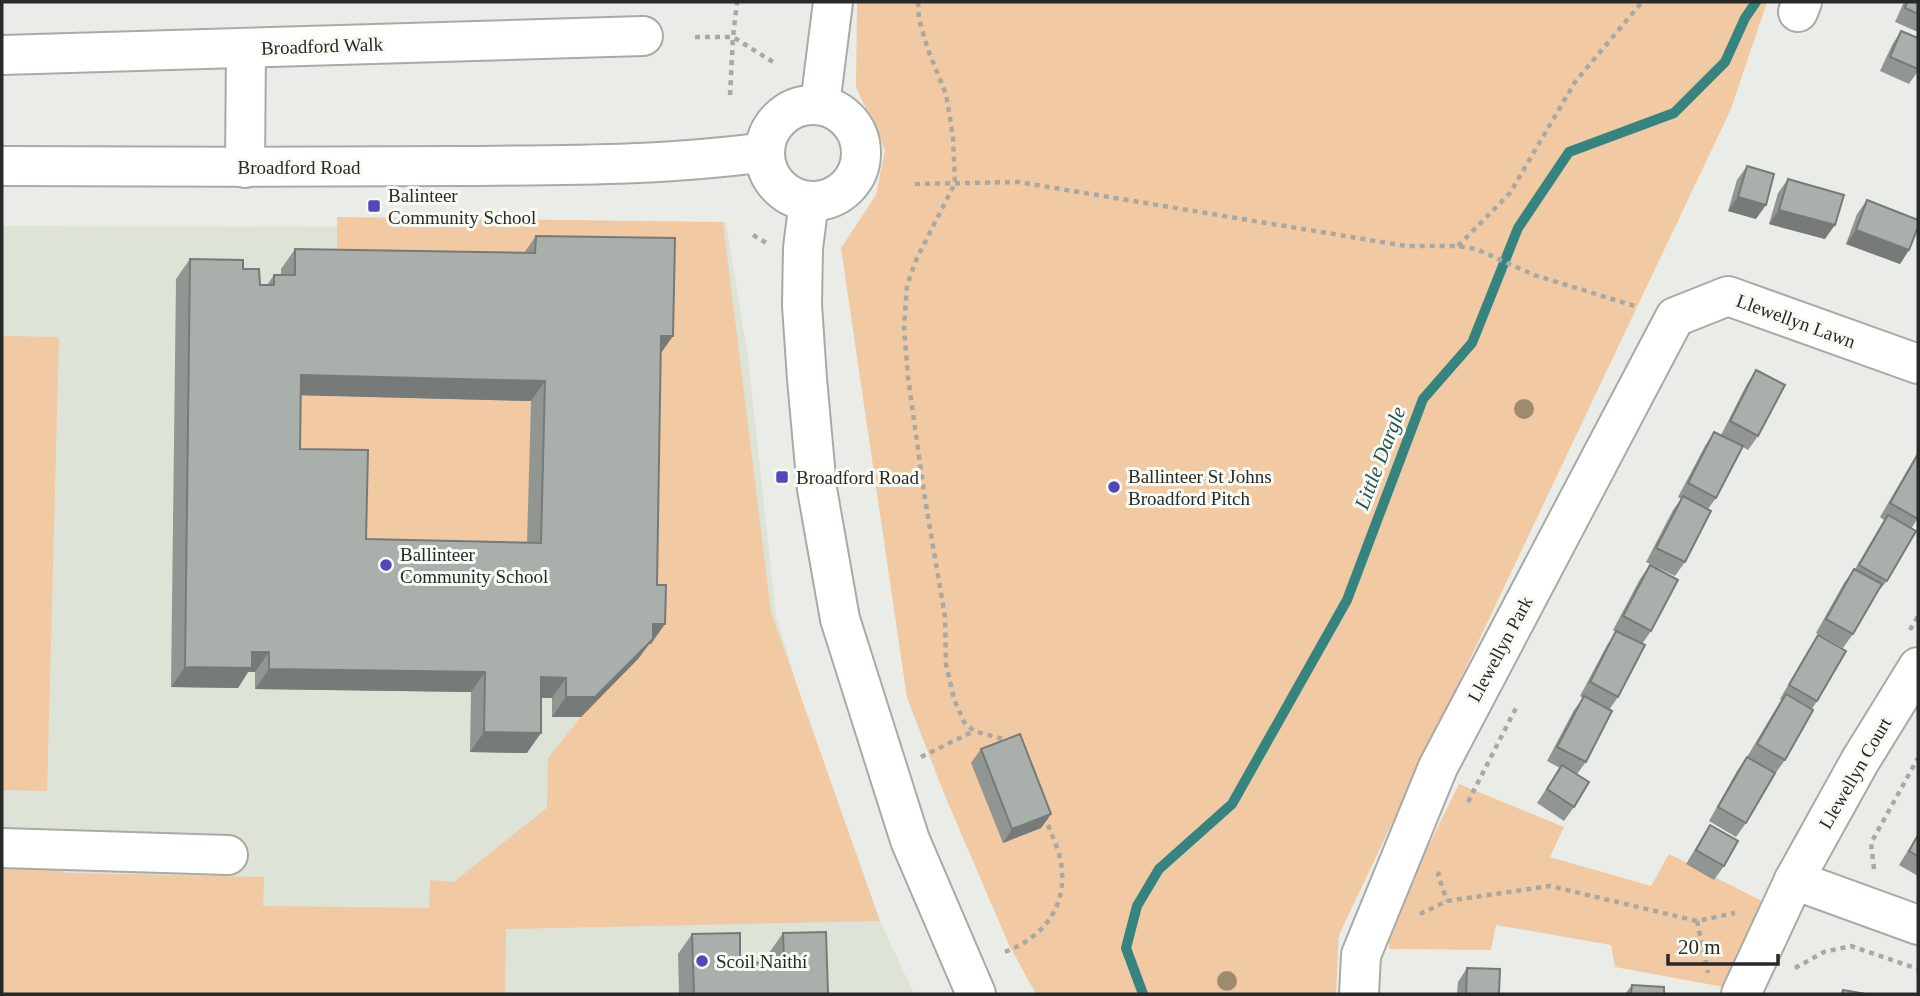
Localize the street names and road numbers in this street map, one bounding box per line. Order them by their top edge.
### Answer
street label: Broadford Walk [261,33,384,59]
street label: Broadford Road [238,157,361,178]
street label: Llewellyn Lawn [1734,290,1859,352]
street label: Llewellyn Park [1463,592,1537,705]
street label: Llewellyn Court [1815,713,1896,832]

